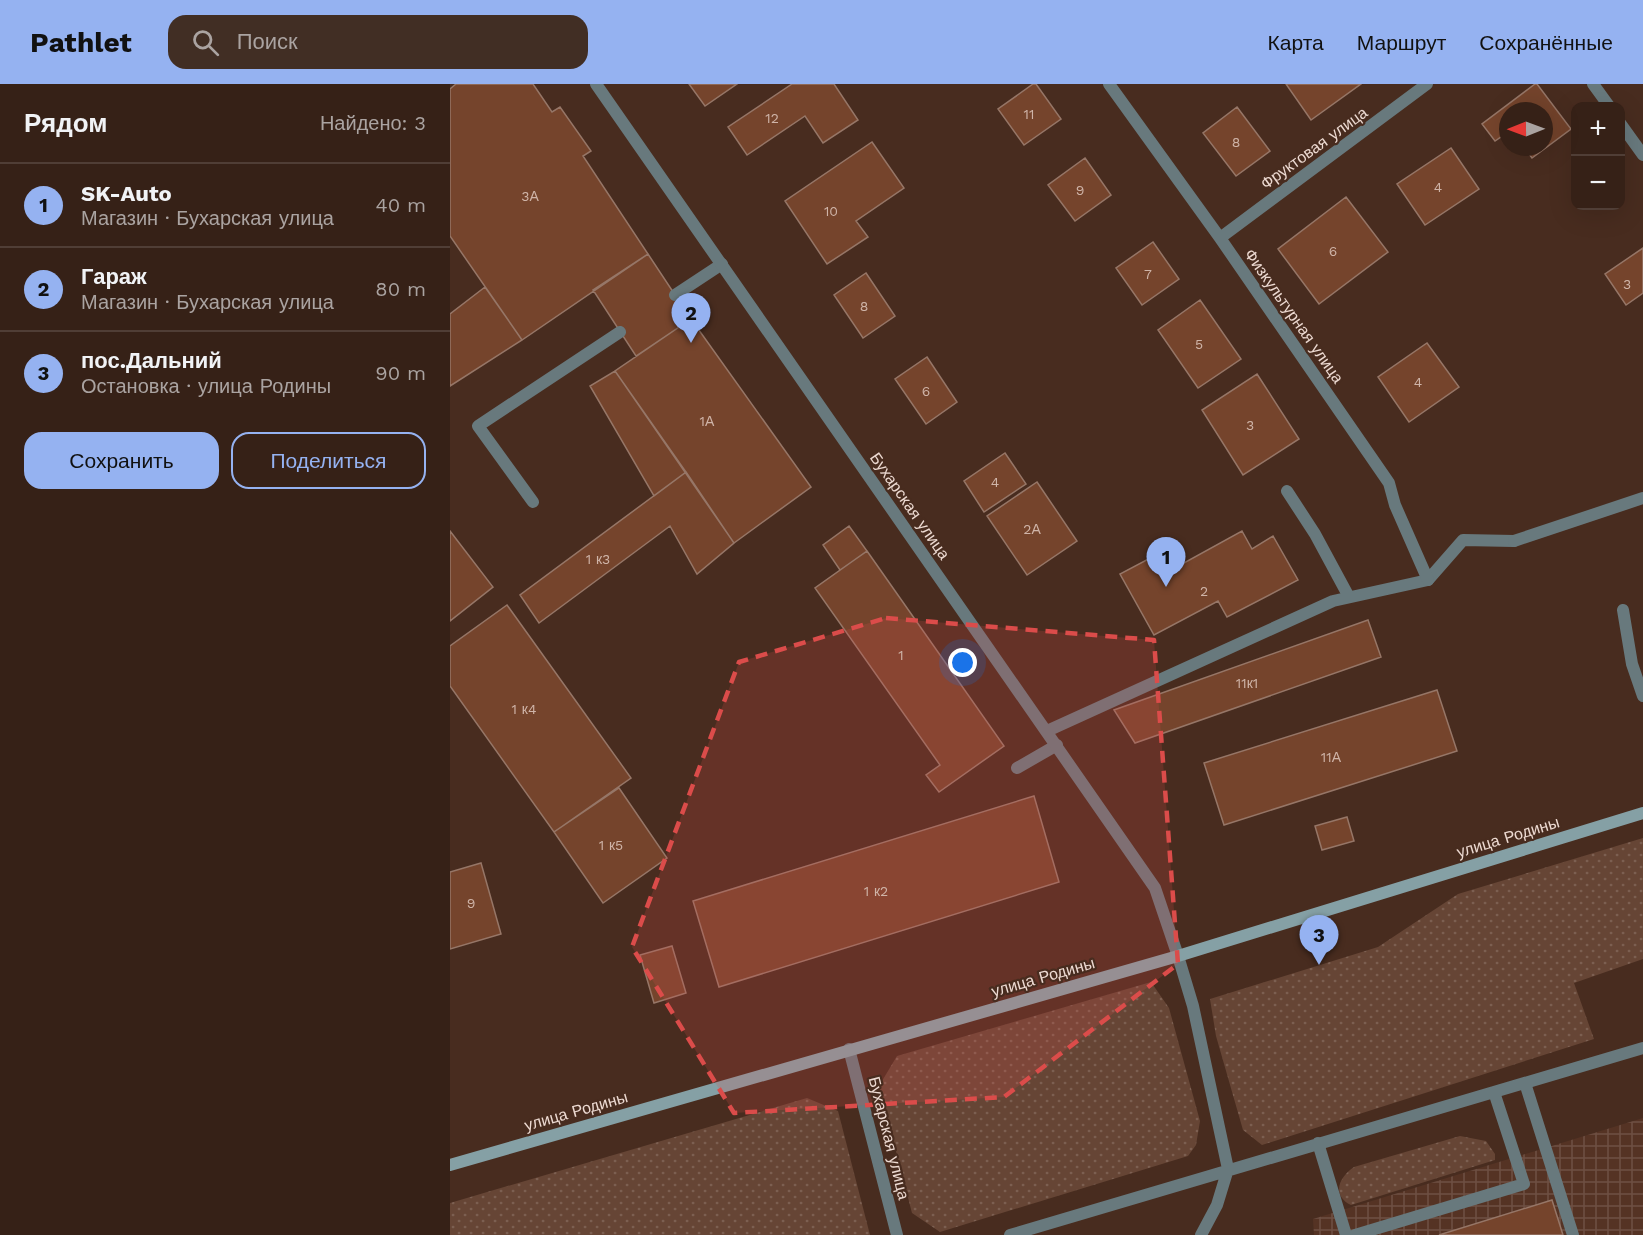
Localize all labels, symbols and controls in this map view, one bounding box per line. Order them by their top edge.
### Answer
search box [168,15,588,69]
text: Pathlet [30,26,132,59]
icon: search [189,26,222,59]
text: Поиск [237,29,298,54]
text: Карта [1268,30,1324,55]
text: Маршрут [1357,30,1446,55]
text: Сохранённые [1479,30,1613,55]
north arrow [1499,102,1553,156]
map controls [1571,102,1625,210]
button: + [1571,102,1625,156]
street label: Фруктовая улица [1257,103,1371,193]
house number: 11 [1024,106,1034,122]
text: Рядом [24,108,107,138]
house number: 12 [765,110,779,126]
text: Найдено: 3 [320,111,426,135]
house number: 8 [1232,134,1240,150]
button: − [1571,156,1625,210]
house number: 4 [1434,179,1442,195]
text: SK-Auto [81,181,172,206]
house number: 9 [1076,182,1084,198]
house number: 3А [521,188,539,204]
text: 1 [39,193,48,217]
text: 40 m [375,193,426,217]
house number: 10 [824,203,838,219]
text: Магазин · Бухарская улица [81,206,334,230]
house number: 6 [1329,243,1337,259]
street label: Физкультурная улица [1240,245,1348,387]
text: Гараж [81,264,147,289]
house number: 7 [1144,266,1152,282]
house number: 3 [1623,276,1631,292]
text: 2 [38,277,49,301]
text: 80 m [375,277,426,301]
text: Магазин · Бухарская улица [81,290,334,314]
pin: 2 [672,294,710,343]
house number: 8 [860,298,868,314]
house number: 5 [1195,336,1203,352]
text: пос.Дальний [81,348,222,373]
text: 3 [38,361,49,385]
text: 90 m [375,361,426,385]
text: Остановка · улица Родины [81,374,331,398]
house number: 4 [1414,374,1422,390]
house number: 6 [922,383,930,399]
house number: 1А [700,413,715,429]
house number: 3 [1246,417,1254,433]
button: Сохранить [24,432,219,489]
button: Поделиться [231,432,426,489]
street label: Бухарская улица [866,449,954,563]
house number: 4 [991,474,999,490]
house number: 2А [1023,521,1041,537]
pin: 1 [1146,538,1186,587]
house number: 1 к3 [586,551,610,567]
house number: 2 [1200,583,1208,599]
house number: 1 [898,647,904,663]
your location [948,648,977,677]
house number: 11к1 [1236,675,1258,691]
house number: 1 к4 [512,701,536,717]
house number: 11А [1321,749,1342,765]
street label: улица Родины [1454,812,1562,862]
house number: 1 к5 [599,837,623,853]
house number: 1 к2 [864,883,888,899]
house number: 9 [467,895,475,911]
pin: 3 [1300,916,1338,965]
street label: улица Родины [989,953,1097,1001]
street label: Бухарская улица [865,1075,913,1202]
street label: улица Родины [522,1087,630,1135]

